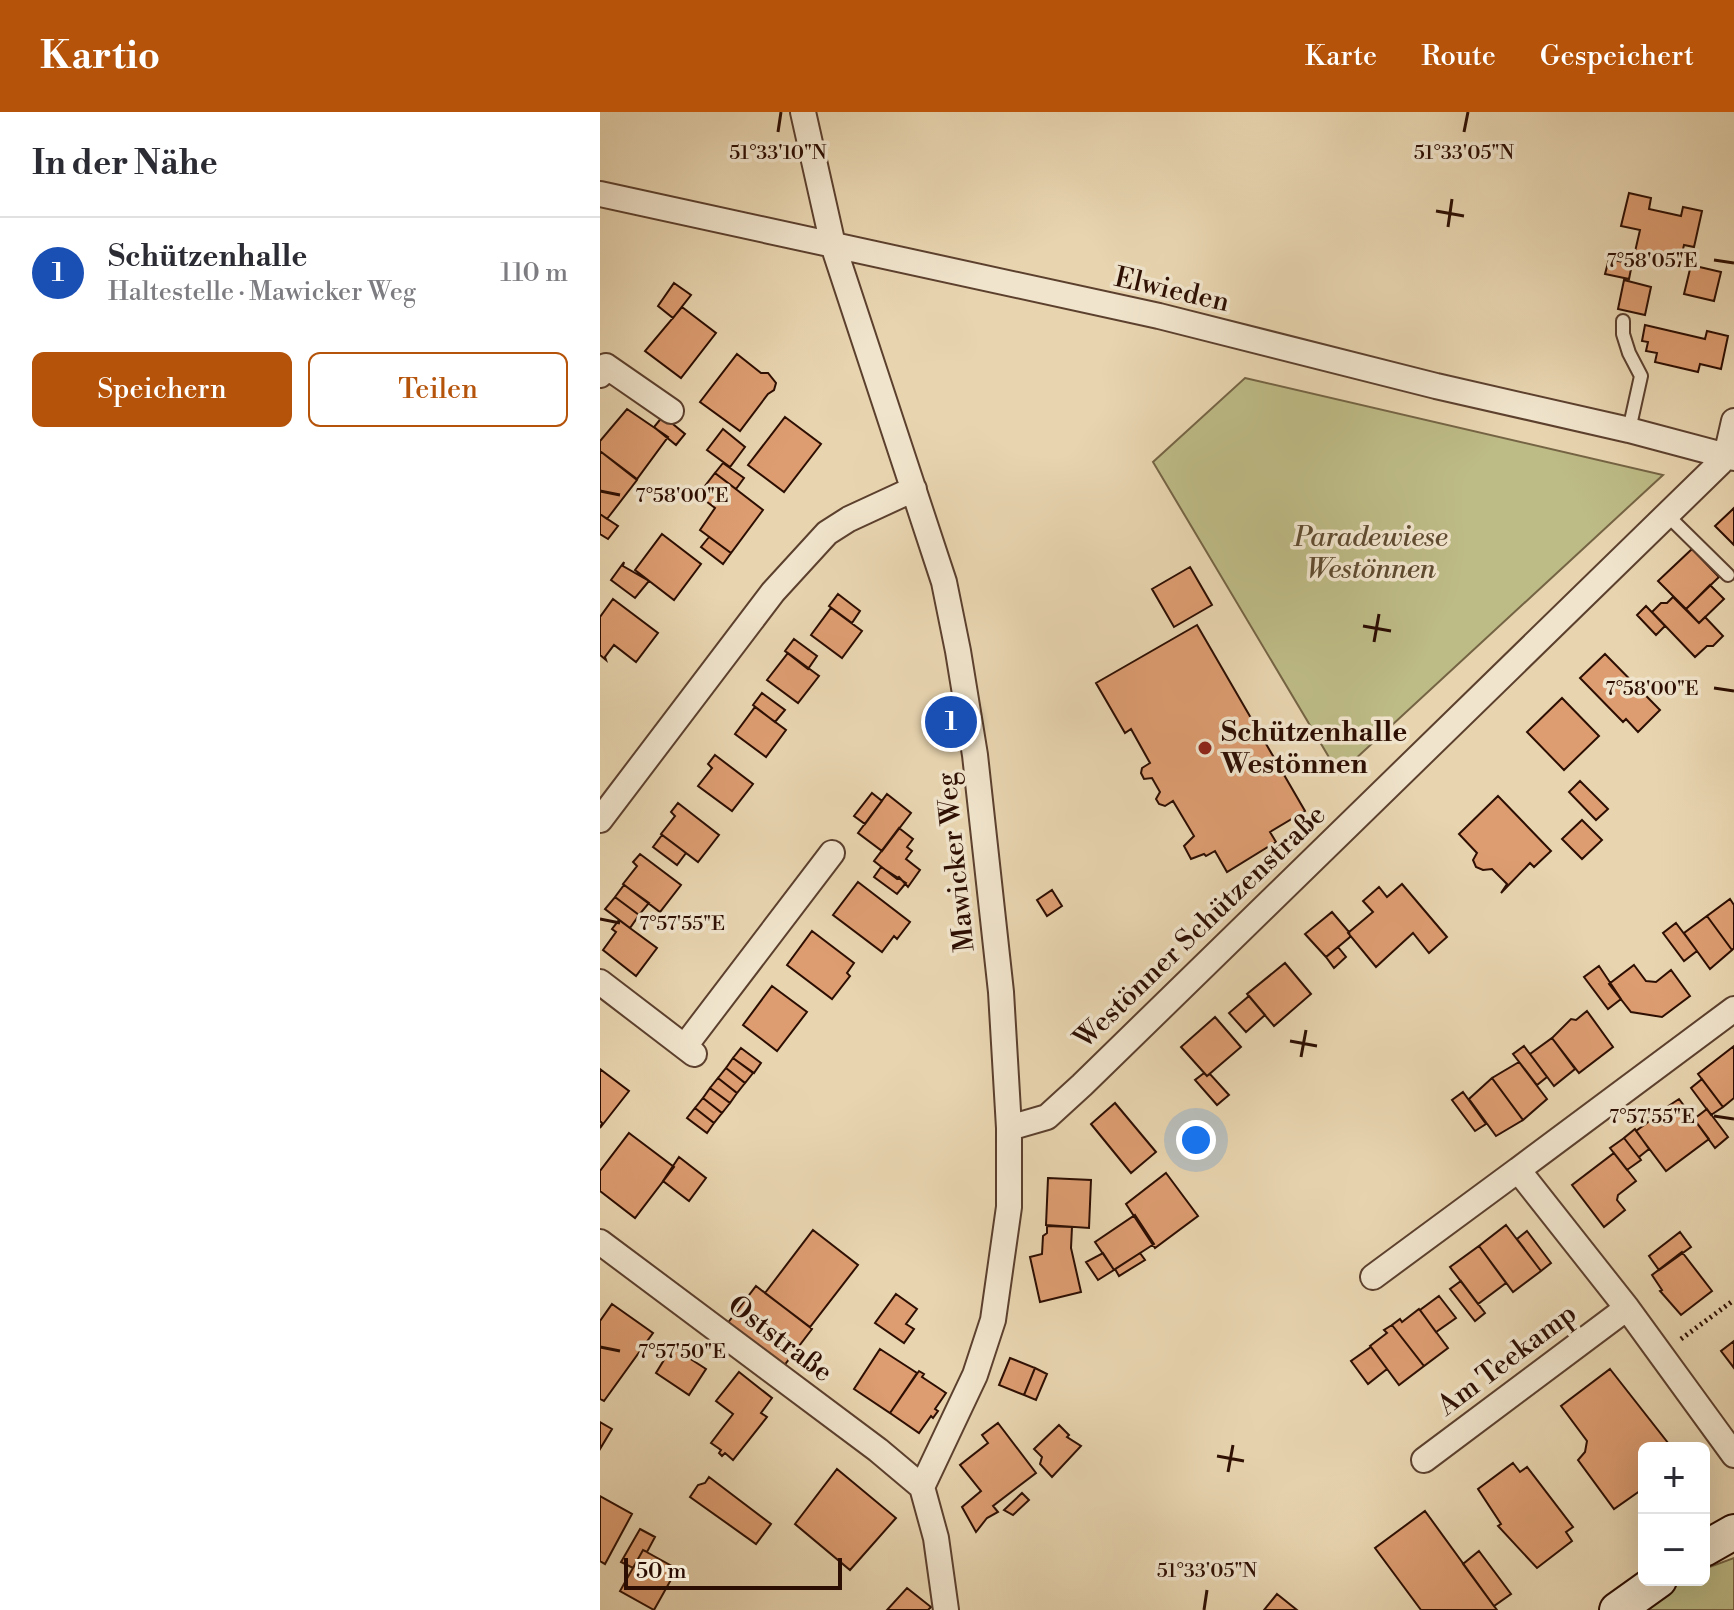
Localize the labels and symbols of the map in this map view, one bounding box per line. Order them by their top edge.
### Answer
text: 51°33'10"N [729,141,827,166]
text: 51°33'05"N [1414,141,1514,166]
text: 7°58'05"E [1606,249,1698,274]
street label: Elwieden [1111,260,1233,320]
text: 7°58'00"E [635,484,729,509]
park label: Paradewiese Westönnen [1293,520,1448,587]
text: 7°58'00"E [1605,677,1699,702]
pin: 1 [925,692,977,752]
place label: Schützenhalle Westönnen [1220,715,1407,782]
marker: Schützenhalle Westönnen [1196,739,1214,757]
street label: Mawicker Weg [929,770,983,953]
street label: Westönner Schützenstraße [1066,798,1333,1057]
text: 7°57'55"E [639,912,725,937]
text: 7°57'55"E [1609,1105,1695,1130]
your location [1176,1120,1216,1160]
street label: Oststraße [720,1288,840,1390]
street label: Am Teekamp [1430,1296,1584,1424]
text: 7°57'50"E [638,1340,726,1365]
scale bar [624,1554,842,1590]
text: 51°33'05"N [1157,1559,1257,1584]

